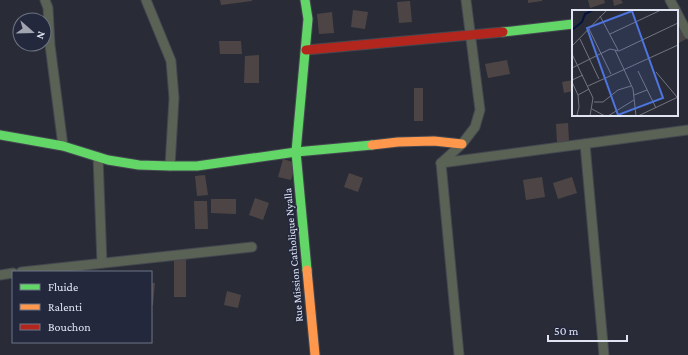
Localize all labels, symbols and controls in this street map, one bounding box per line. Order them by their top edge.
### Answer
inset map [572,10,678,116]
north arrow [12,12,52,52]
text: N [34,30,48,41]
street label: Rue Mission Catholique Nyalla [281,187,306,322]
legend [12,271,152,343]
text: Fluide [48,280,78,294]
text: Ralenti [48,300,82,314]
scale bar [548,317,627,343]
text: Bouchon [48,320,91,334]
text: 50 m [554,324,579,338]

